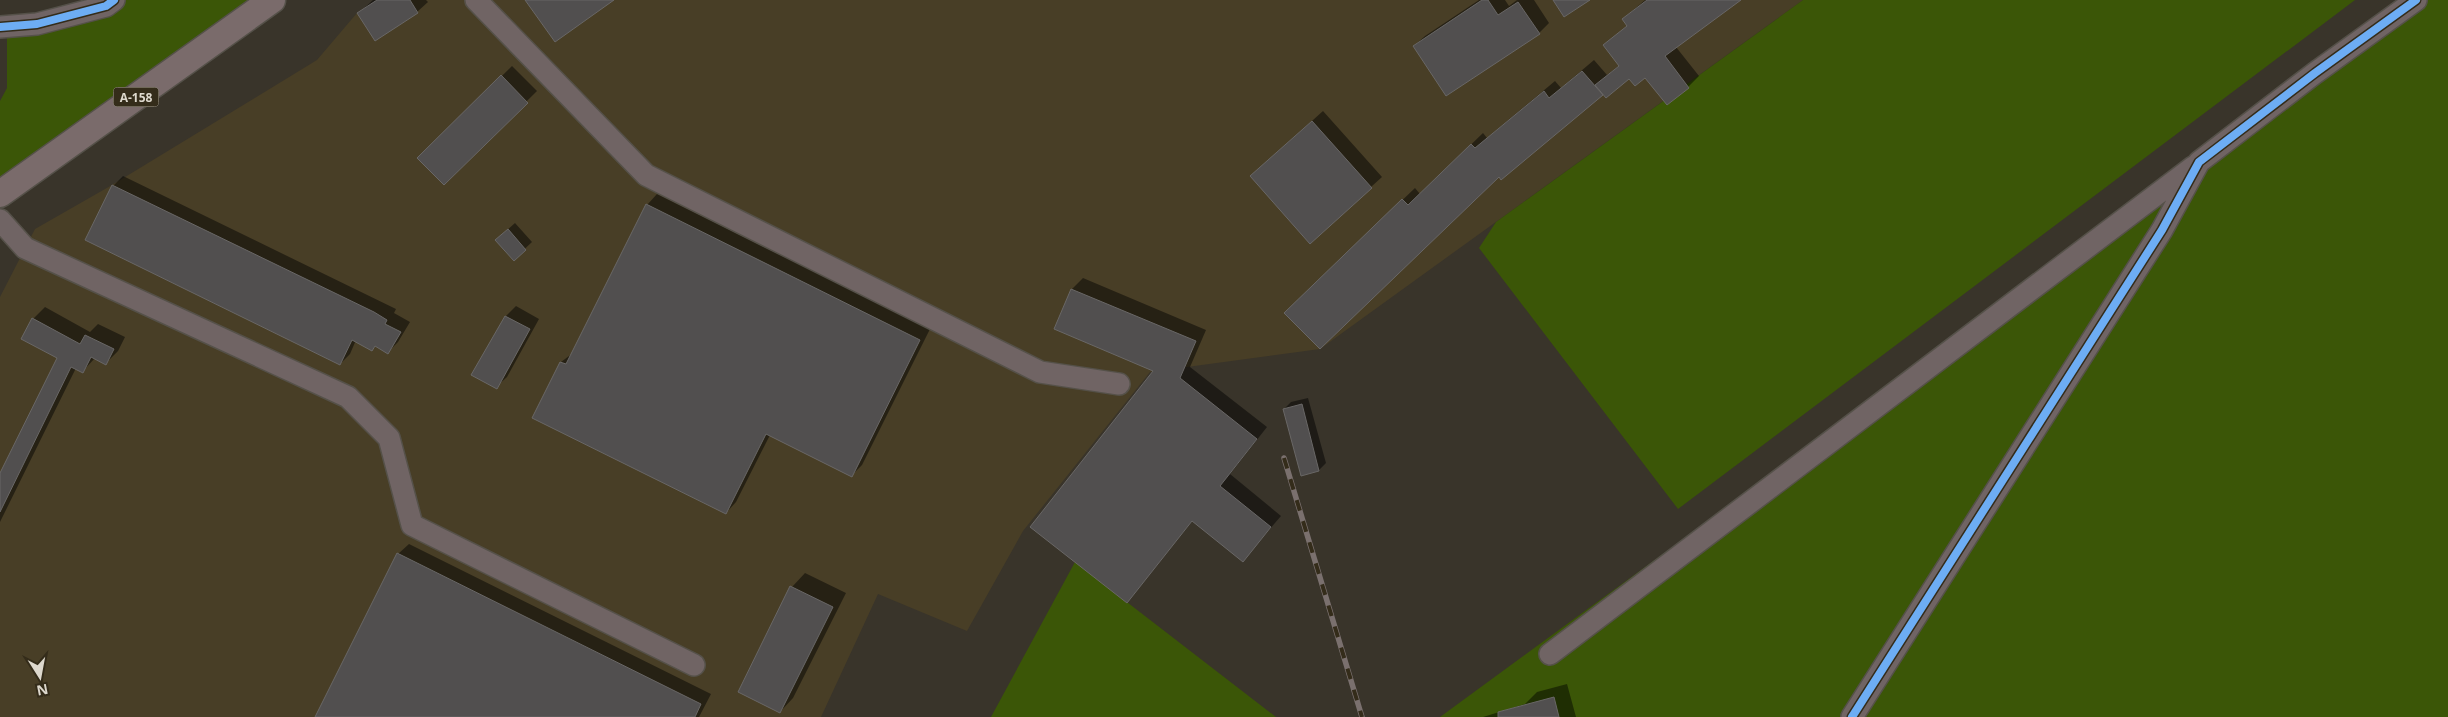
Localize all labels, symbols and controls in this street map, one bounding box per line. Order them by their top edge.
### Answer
road number: А-158 [114,88,158,106]
north arrow [15,652,65,702]
text: N [35,680,50,701]

